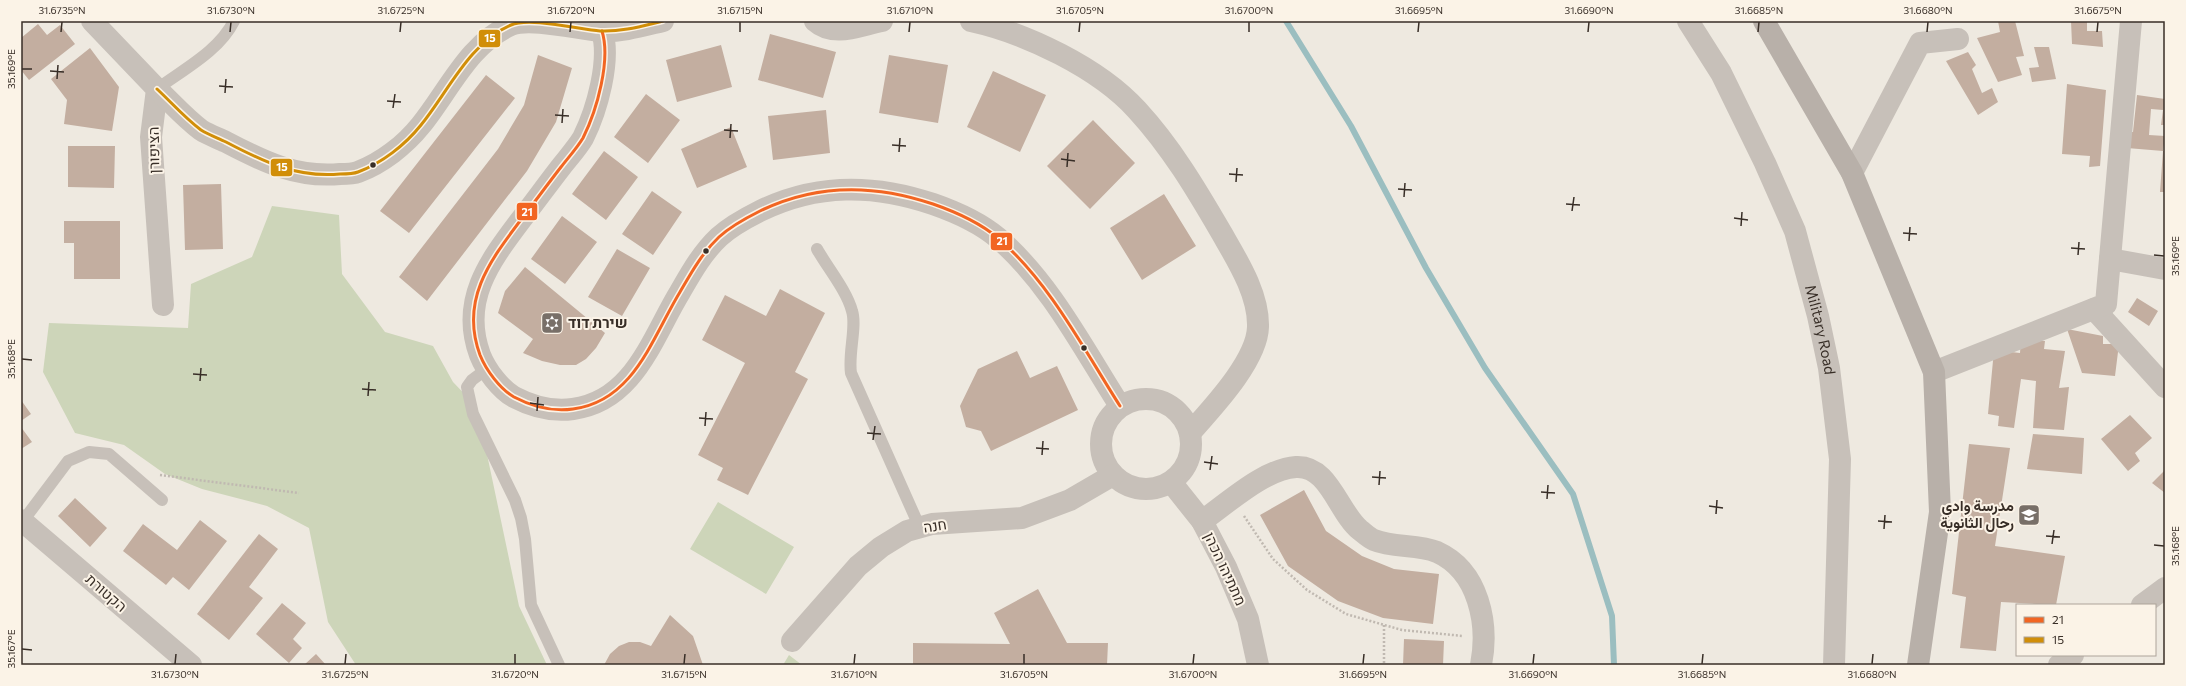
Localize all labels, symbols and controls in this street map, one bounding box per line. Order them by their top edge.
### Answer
text: 31.6735°N [38,4,86,16]
text: 31.6730°N [207,4,255,16]
text: 31.6725°N [377,4,425,16]
text: 31.6720°N [547,4,595,16]
text: 31.6715°N [717,4,763,16]
text: 31.6710°N [887,4,933,16]
text: 31.6705°N [1056,4,1104,16]
text: 31.6700°N [1225,4,1273,16]
text: 31.6695°N [1395,4,1443,16]
text: 31.6690°N [1564,4,1614,16]
text: 31.6685°N [1735,4,1783,16]
text: 31.6680°N [1903,4,1953,16]
text: 31.6675°N [2074,4,2122,16]
line badge: 15 [478,29,501,48]
text: 15 [484,31,496,44]
text: 35.169°E [5,49,17,89]
street label: הציפורן [144,126,162,174]
line badge: 15 [270,158,293,177]
text: 15 [276,160,288,173]
unlabelled marker [368,160,378,170]
line badge: 21 [516,202,538,221]
text: 21 [521,205,533,218]
line badge: 21 [990,232,1013,251]
text: 21 [996,234,1008,247]
text: 35.169°E [2169,236,2181,276]
unlabelled marker [701,246,711,256]
street label: Military Road [1802,283,1840,375]
synagogue icon: שירת דוד [539,310,565,336]
place label: שירת דוד [568,313,628,331]
text: 35.168°E [5,339,17,379]
unlabelled marker [1079,343,1089,353]
place label: مدرسة وادي رحال الثانوية [1940,496,2014,532]
school or university icon: مدرسة وادي رحال الثانوية [2016,502,2042,528]
street label: חנה [922,514,948,536]
text: 35.168°E [2169,526,2181,566]
street label: מתתיהו הכהן [1201,529,1251,608]
street label: הקטורת [82,570,131,615]
legend [2016,604,2156,656]
text: 21 [2052,612,2064,626]
text: 35.167°E [5,629,17,669]
text: 15 [2052,632,2064,646]
text: 31.6730°N [151,668,199,680]
text: 31.6725°N [321,668,369,680]
text: 31.6720°N [491,668,539,680]
text: 31.6715°N [661,668,707,680]
text: 31.6710°N [831,668,877,680]
text: 31.6705°N [1000,668,1048,680]
text: 31.6700°N [1169,668,1217,680]
text: 31.6695°N [1339,668,1387,680]
text: 31.6690°N [1508,668,1558,680]
text: 31.6685°N [1678,668,1726,680]
text: 31.6680°N [1847,668,1897,680]

